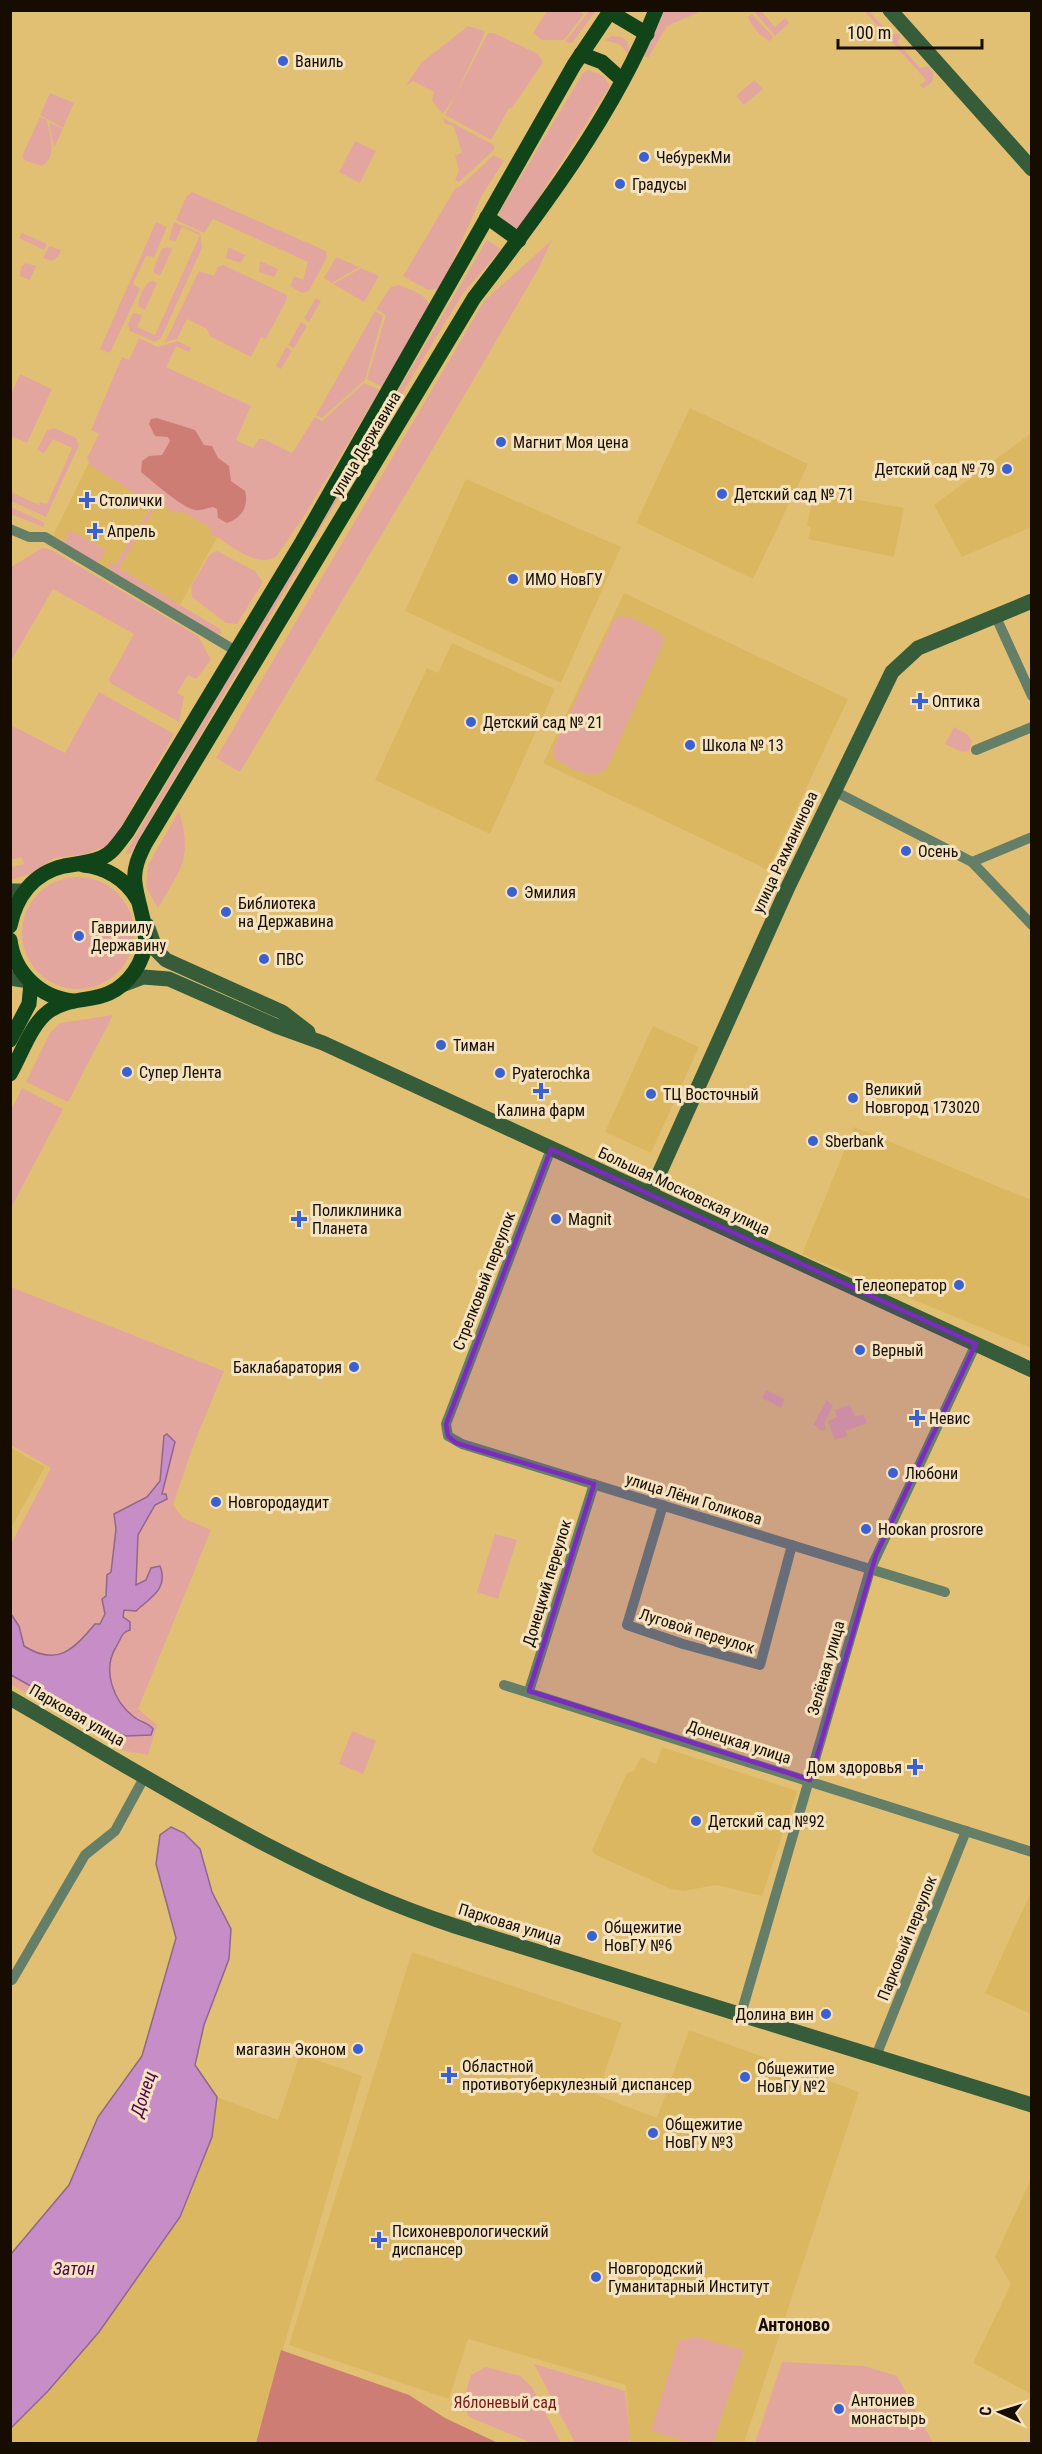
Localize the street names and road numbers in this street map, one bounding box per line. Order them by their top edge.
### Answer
street label: улица Державина [327,388,405,500]
street label: улица Рахманинова [748,788,822,916]
street label: Большая Московская улица [595,1143,773,1239]
street label: Стрелковый переулок [449,1209,519,1353]
street label: улица Лёни Голикова [624,1469,764,1529]
street label: Донецкий переулок [519,1517,575,1649]
street label: Луговой переулок [637,1604,757,1658]
street label: Зелёная улица [803,1619,849,1717]
street label: Парковая улица [26,1680,128,1750]
street label: Донецкая улица [685,1716,793,1768]
street label: Парковый переулок [873,1873,941,2003]
street label: Парковая улица [456,1899,564,1949]

